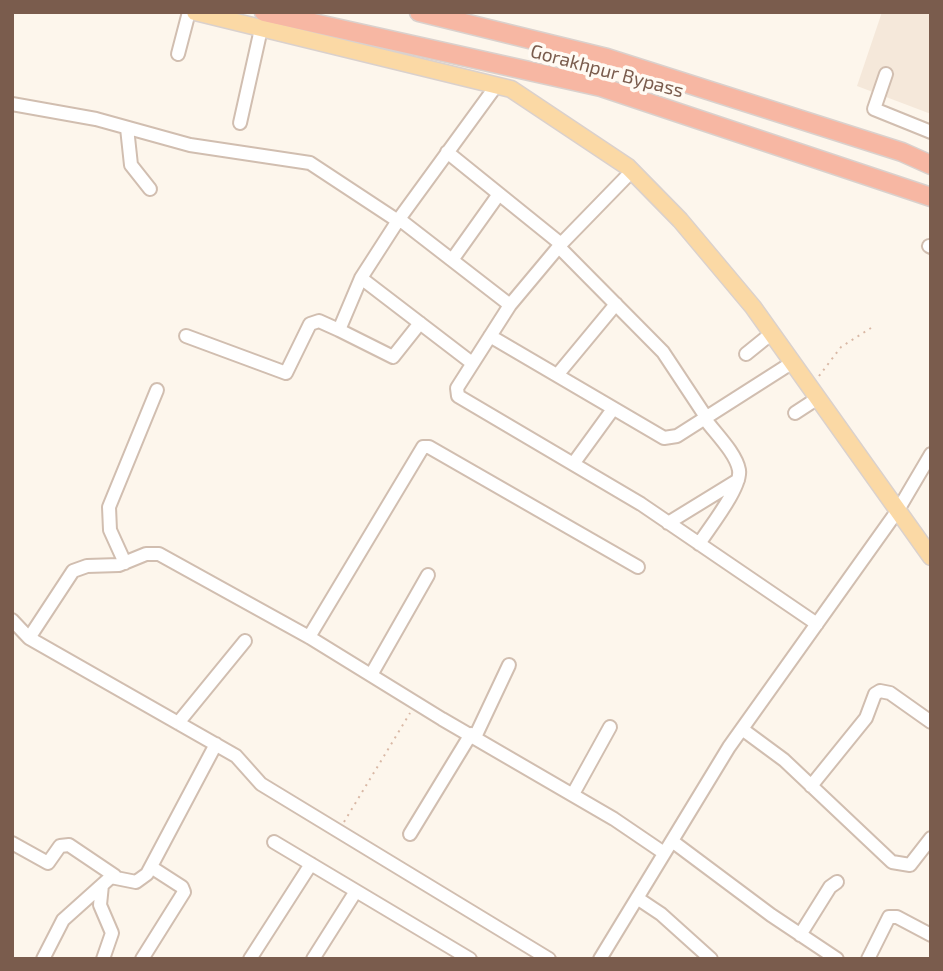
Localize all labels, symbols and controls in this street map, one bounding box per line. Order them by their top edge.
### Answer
street label: Gorakhpur Bypass [528,40,686,102]

